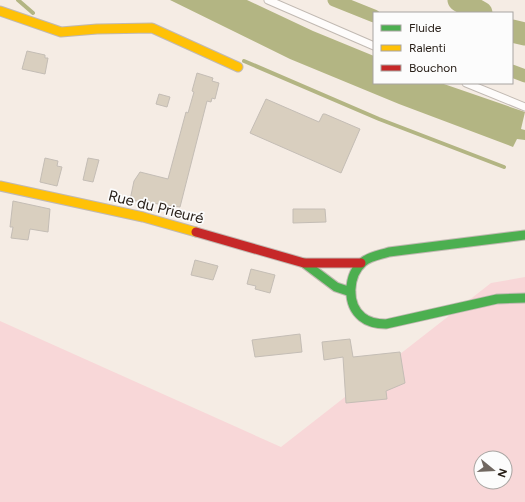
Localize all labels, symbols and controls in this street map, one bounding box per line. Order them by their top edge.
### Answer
legend [373,12,513,84]
text: Fluide [409,21,442,35]
text: Ralenti [409,41,446,55]
text: Bouchon [409,61,457,75]
street label: Rue du Prieuré [107,186,205,228]
north arrow [473,450,513,490]
text: N [495,467,510,479]

